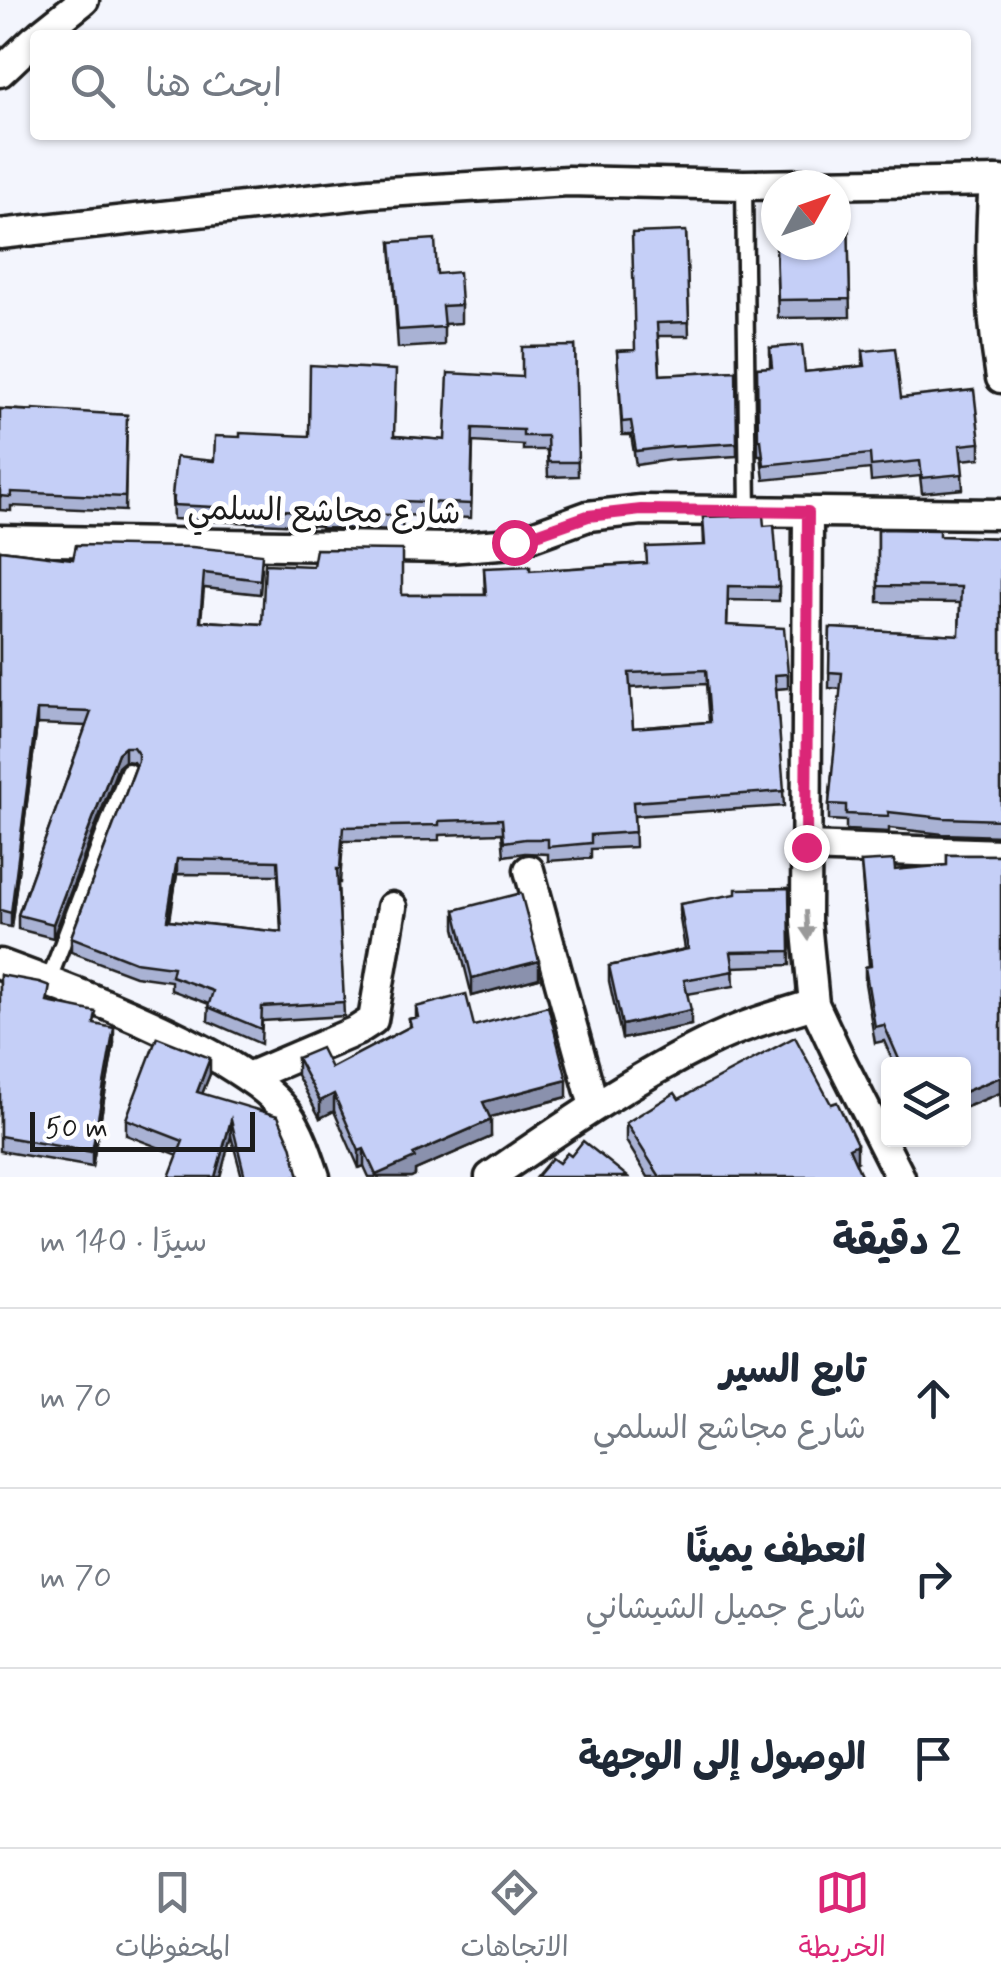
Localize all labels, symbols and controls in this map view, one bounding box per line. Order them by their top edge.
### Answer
search box [30,30,971,140]
icon: search [65,58,120,113]
text: ابحث هنا [145,61,282,110]
north arrow [761,170,851,260]
street label: شارع مجاشع السلمي [187,489,461,540]
route start [492,520,538,566]
route end [784,825,830,871]
one-way arrow [799,909,815,941]
map controls [881,1057,971,1147]
button: layers [881,1057,971,1147]
scale bar [30,1107,255,1152]
text: 50 m [45,1111,108,1148]
text: 2 دقيقة [832,1215,961,1270]
text: سيرًا · 140 m [40,1221,207,1263]
text: تابع السير [720,1347,866,1396]
icon: ahead [906,1371,961,1426]
text: 70 m [40,1377,112,1419]
text: شارع مجاشع السلمي [593,1408,866,1450]
text: انعطف يمينًا [686,1527,866,1576]
icon: right [906,1551,961,1606]
text: 70 m [40,1557,112,1599]
text: شارع جميل الشيشاني [586,1588,866,1630]
icon: arrive [906,1731,961,1786]
text: الوصول إلى الوجهة [578,1734,866,1783]
tab: المحفوظات [115,1865,230,1971]
tab: الاتجاهات [460,1865,569,1971]
tab: الخريطة [799,1865,886,1971]

